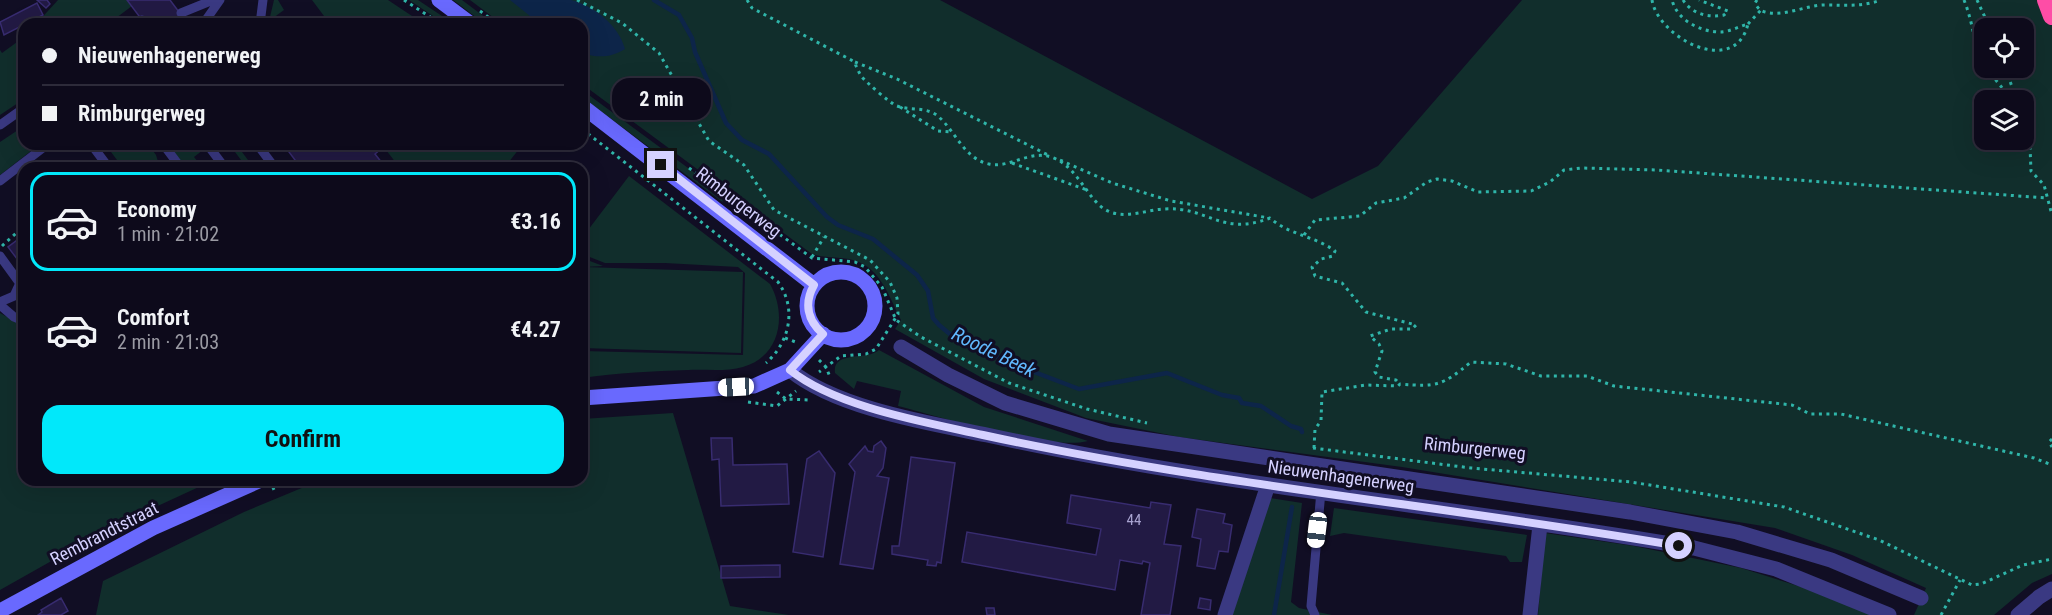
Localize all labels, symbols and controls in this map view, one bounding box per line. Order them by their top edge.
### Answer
map controls [1974,18,2034,150]
button: locate [1974,18,2034,78]
text: Nieuwenhagenerweg [78,43,261,68]
callout: 2 min [612,78,710,120]
text: 2 min [639,87,684,111]
button: layers [1974,90,2034,150]
text: Rimburgerweg [78,101,205,126]
route end [647,151,674,178]
street label: Rimburgerweg [692,162,786,242]
icon: car [45,195,99,249]
text: Economy [117,197,197,222]
text: €3.16 [510,209,561,234]
text: 1 min · 21:02 [117,222,219,246]
icon: car [45,303,99,357]
text: Comfort [117,305,190,330]
text: €4.27 [510,317,561,342]
water label: Roode Beek [948,321,1041,383]
text: 2 min · 21:03 [117,330,219,354]
car [718,377,754,397]
button: Confirm [42,405,564,474]
street label: Rimburgerweg [1423,432,1527,464]
street label: Nieuwenhagenerweg [1266,455,1416,497]
street label: Rembrandtstraat [46,497,162,569]
house number: 44 [1127,511,1141,529]
car [1306,511,1328,549]
route start [1665,532,1692,559]

